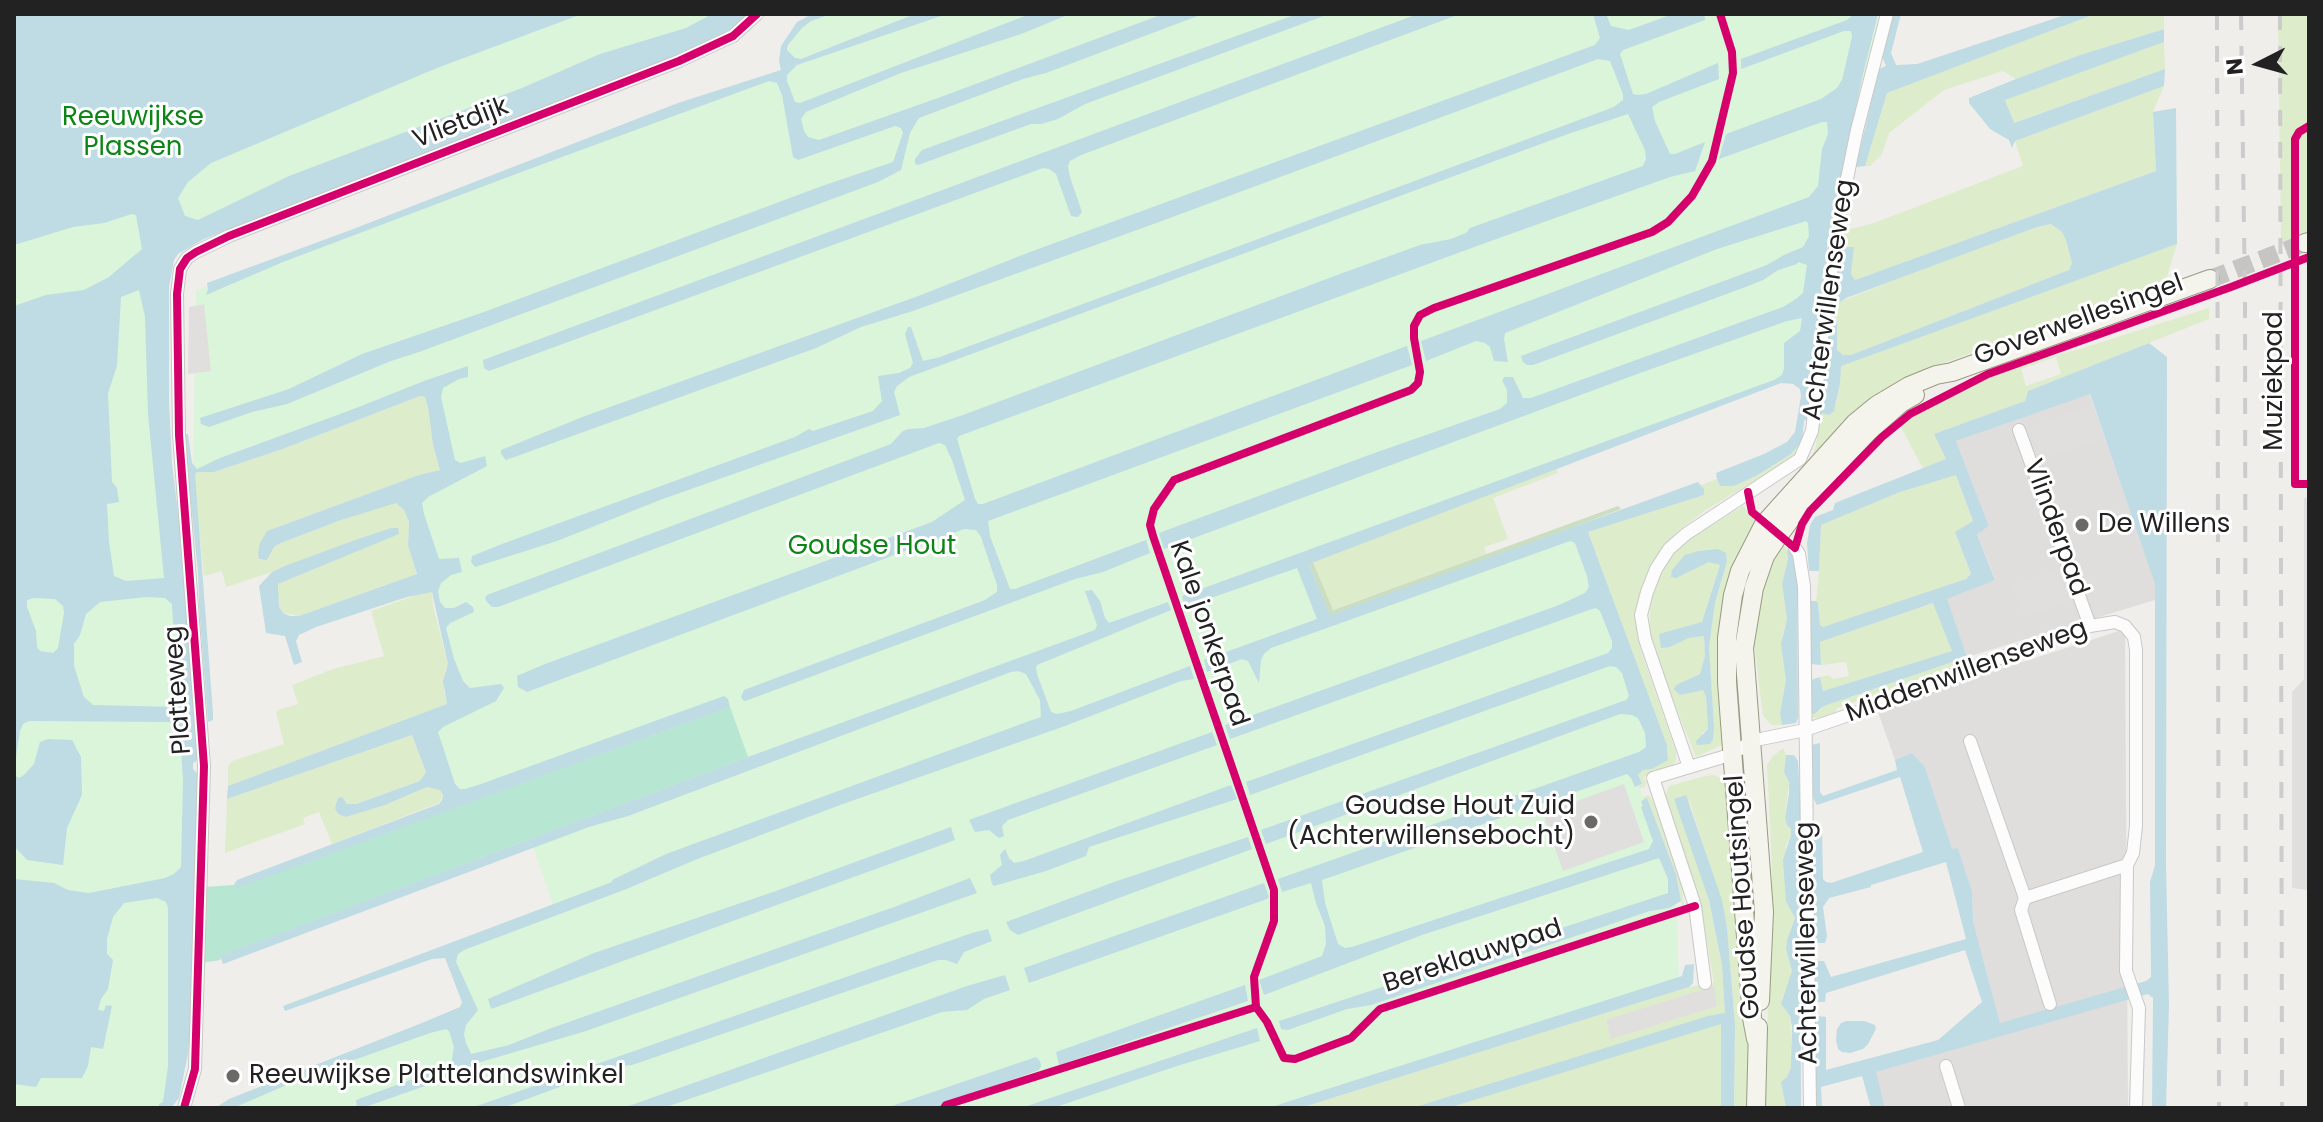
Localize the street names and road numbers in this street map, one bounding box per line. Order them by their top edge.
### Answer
street label: Vlietdijk [409,92,513,156]
street label: Achterwillenseweg [1798,177,1862,423]
street label: Goverwellesingel [1970,269,2188,373]
street label: Muziekpad [2259,311,2291,451]
street label: Vlinderpad [2016,455,2094,601]
street label: Kale jonkerpad [1162,537,1254,731]
street label: Middenwillenseweg [1842,614,2092,730]
street label: Platteweg [159,625,199,755]
street label: Goudse Houtsingel [1720,774,1768,1020]
street label: Achterwillenseweg [1790,821,1826,1065]
street label: Bereklauwpad [1380,913,1566,1001]

